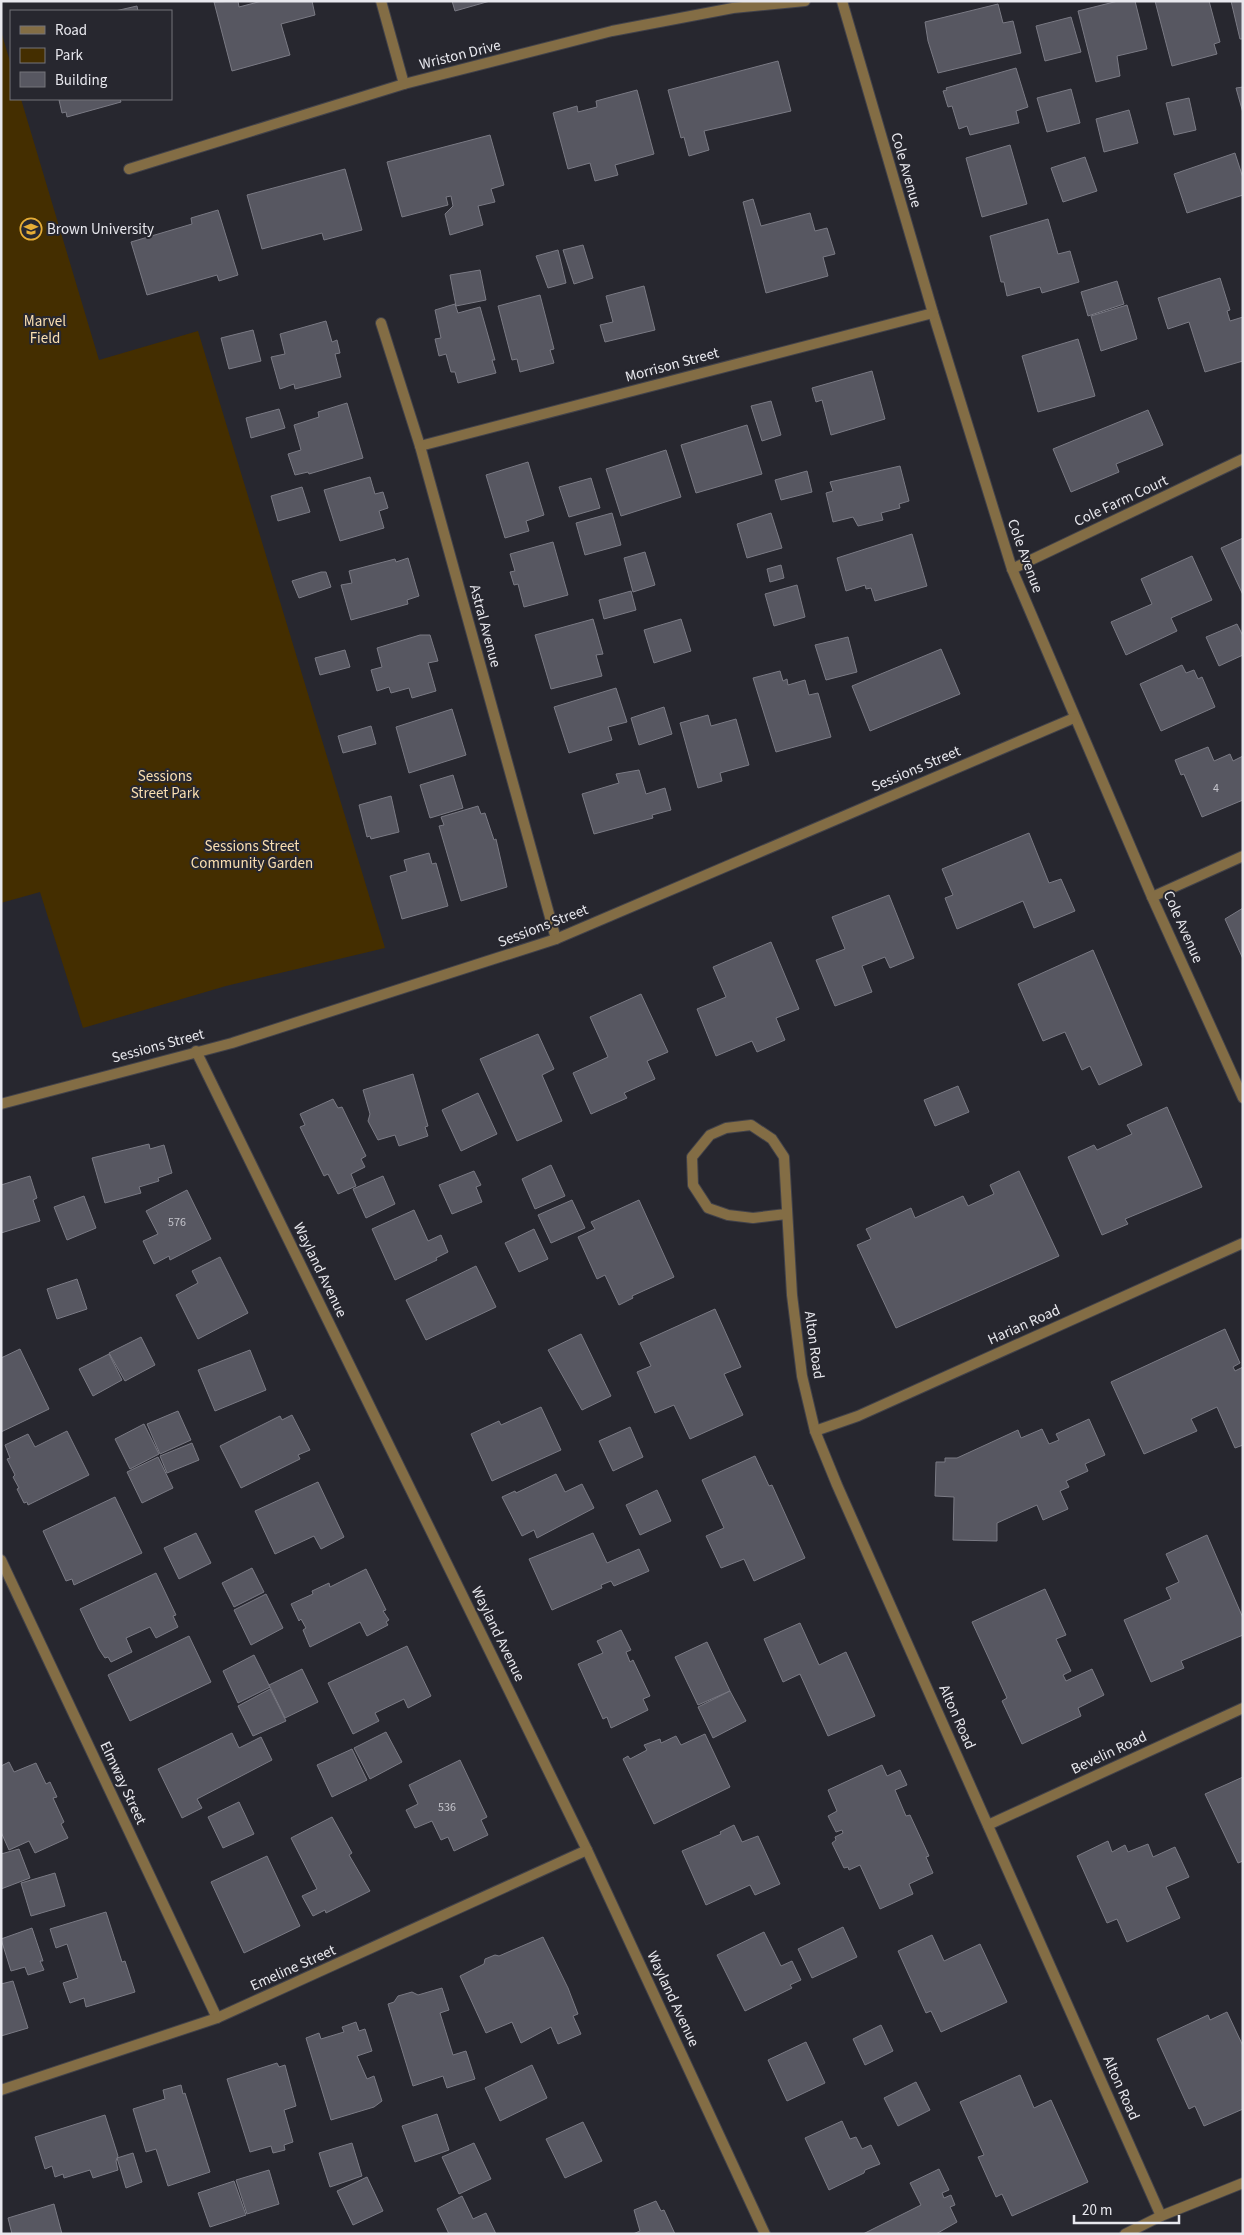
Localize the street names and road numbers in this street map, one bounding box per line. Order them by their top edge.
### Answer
street label: Wriston Drive [417,35,503,75]
street label: Cole Avenue [885,130,927,210]
street label: Morrison Street [623,342,721,388]
street label: Cole Farm Court [1071,470,1171,532]
street label: Cole Avenue [1002,516,1048,596]
street label: Astral Avenue [464,582,506,670]
street label: Sessions Street [868,741,964,797]
street label: Cole Avenue [1158,887,1208,967]
street label: Sessions Street [495,899,591,953]
street label: Sessions Street [109,1024,207,1068]
street label: Wayland Avenue [288,1219,352,1321]
street label: Harian Road [984,1300,1064,1350]
street label: Alton Road [799,1310,829,1380]
street label: Wayland Avenue [466,1583,530,1685]
street label: Alton Road [934,1681,980,1753]
street label: Bevelin Road [1068,1726,1150,1780]
street label: Elmway Street [94,1738,152,1828]
street label: Emeline Street [247,1940,339,1996]
street label: Wayland Avenue [642,1948,704,2050]
street label: Alton Road [1098,2052,1144,2124]

